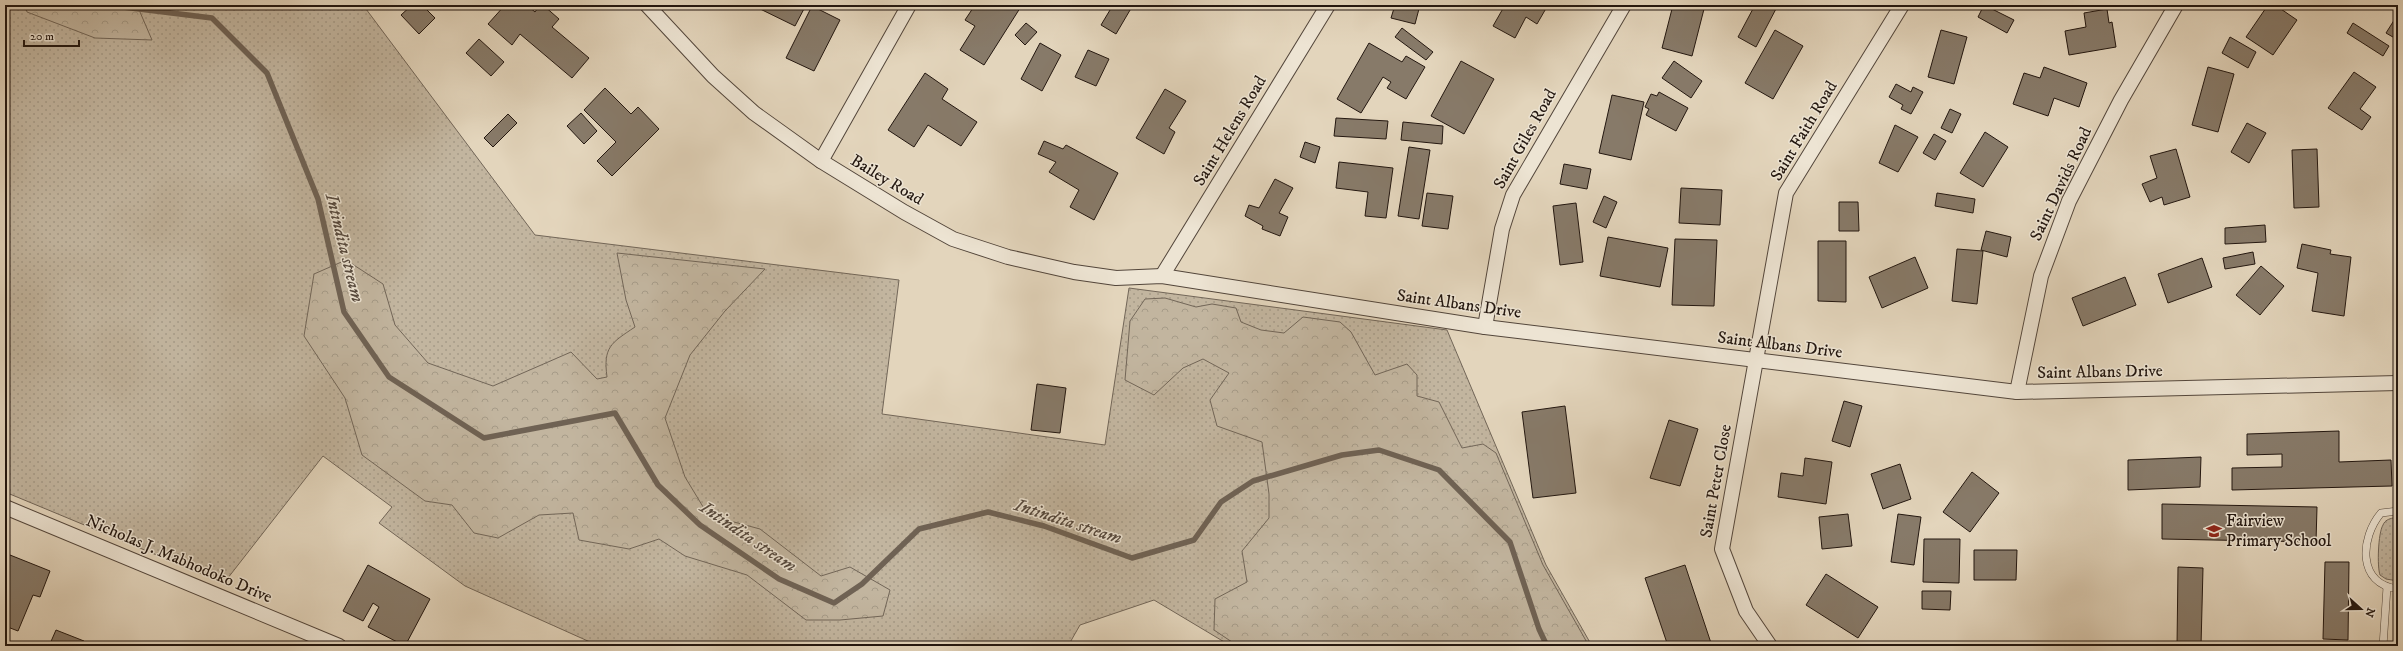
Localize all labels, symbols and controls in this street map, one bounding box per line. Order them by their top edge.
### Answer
scale bar [24,22,79,48]
text: 20 m [30,29,54,44]
street label: Saint Helens Road [1188,71,1272,190]
street label: Saint Faith Road [1765,76,1843,185]
street label: Saint Giles Road [1488,85,1562,193]
street label: Saint Davids Road [2025,123,2097,244]
street label: Bailey Road [846,150,928,211]
water label: Intindita stream [320,190,368,305]
street label: Saint Albans Drive [1395,284,1523,324]
street label: Saint Albans Drive [1716,326,1844,364]
street label: Saint Albans Drive [2037,360,2163,384]
street label: Saint Peter Close [1695,423,1737,539]
water label: Intindita stream [1011,494,1124,550]
water label: Intindita stream [695,496,800,577]
street label: Nicholas J. Mabhodoko Drive [82,510,276,608]
place label: Fairview Primary School [2226,510,2331,552]
school or university icon: Fairview Primary School [2205,522,2223,540]
north arrow [2341,589,2381,629]
text: N [2361,606,2378,619]

